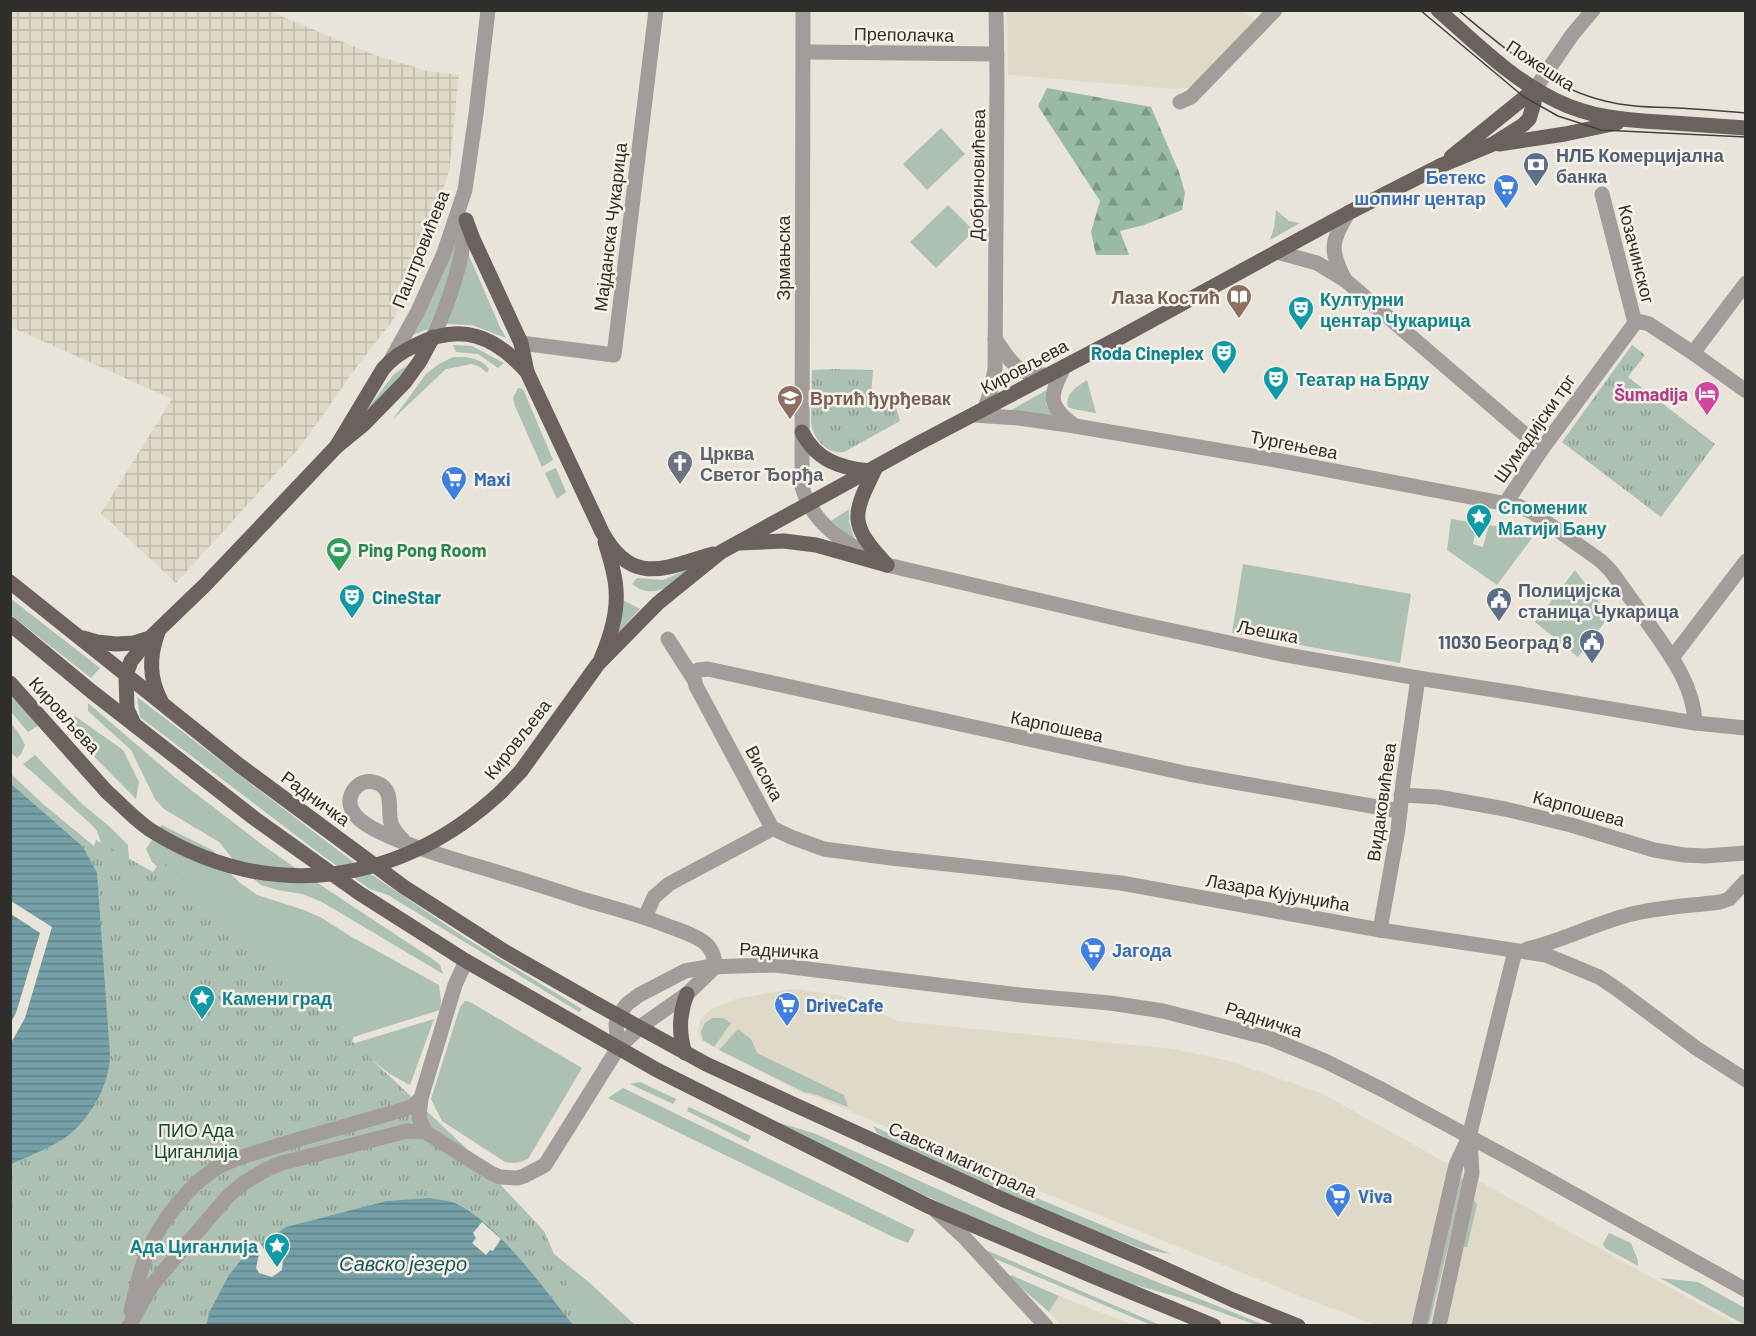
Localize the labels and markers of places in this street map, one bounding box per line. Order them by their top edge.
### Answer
place label: НЛБ Комерцијална банка [1556,144,1725,187]
bank icon: НЛБ Комерцијална банка [1521,150,1551,188]
place label: Бетекс шопинг центар [1354,166,1486,209]
supermarket icon: Бетекс шопинг центар [1491,172,1521,210]
library icon: Лаза Костић [1224,282,1254,320]
place label: Лаза Костић [1112,286,1220,308]
place label: Културни центар Чукарица [1320,288,1471,331]
theatre icon: Културни центар Чукарица [1286,294,1316,332]
theatre icon: Roda Cineplex [1209,338,1239,376]
place label: Roda Cineplex [1091,342,1204,364]
theatre icon: Театар на Брду [1261,364,1291,402]
place label: Театар на Брду [1296,368,1429,390]
hotel icon: Šumadija [1692,379,1722,417]
school or university icon: Вртић ђурђевак [775,383,805,421]
place label: Šumadija [1614,383,1688,405]
place label: Вртић ђурђевак [810,387,952,409]
place label: Црква Светог Ђорђа [700,442,824,485]
church icon: Црква Светог Ђорђа [665,448,695,486]
supermarket icon: Maxi [439,464,469,502]
place label: Maxi [474,468,511,490]
place label: Споменик Матији Бану [1498,496,1607,539]
place icon: Споменик Матији Бану [1464,502,1494,540]
sports icon: Ping Pong Room [324,535,354,573]
place label: Ping Pong Room [358,539,487,561]
place label: Полицијска станица Чукарица [1518,579,1680,622]
theatre icon: CineStar [337,582,367,620]
public building icon: Полицијска станица Чукарица [1484,585,1514,623]
place label: CineStar [372,586,441,608]
public building icon: 11030 Београд 8 [1577,627,1607,665]
place label: 11030 Београд 8 [1438,631,1572,653]
supermarket icon: Јагода [1078,935,1108,973]
place label: Јагода [1112,939,1172,961]
place icon: Камени град [187,983,217,1021]
place label: Камени град [222,987,333,1009]
supermarket icon: DriveCafe [772,990,802,1028]
place label: DriveCafe [806,994,884,1016]
supermarket icon: Viva [1323,1181,1353,1219]
place label: Viva [1358,1185,1392,1207]
place icon: Ада Циганлија [262,1231,292,1269]
place label: Ада Циганлија [130,1235,259,1257]

